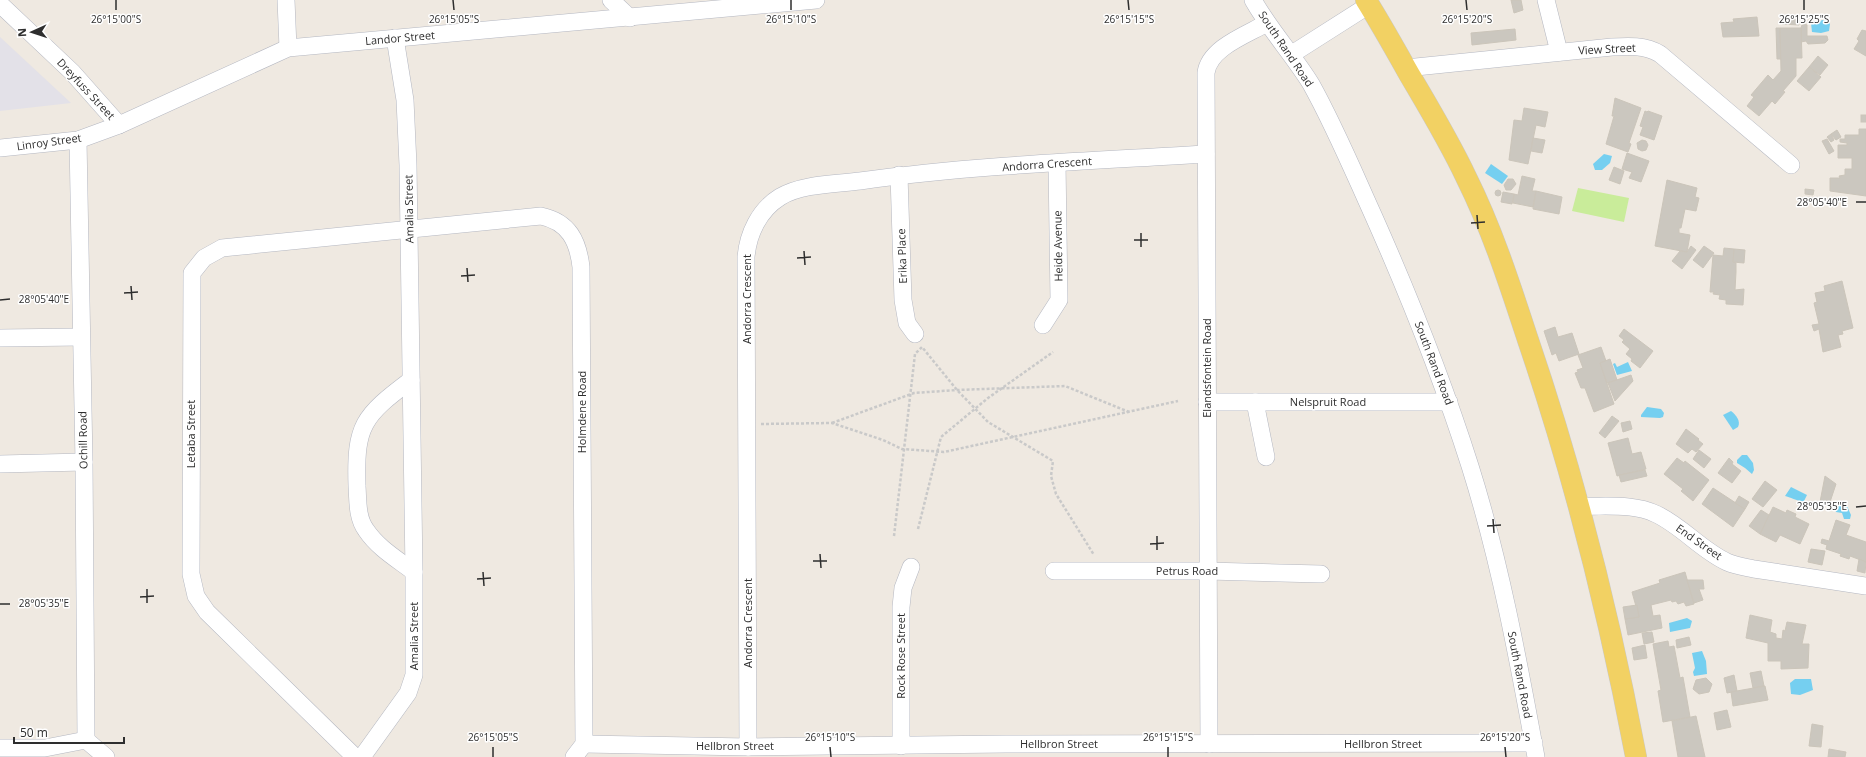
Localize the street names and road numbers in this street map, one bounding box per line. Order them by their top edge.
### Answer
street label: South Rand Road [1255,8,1317,90]
street label: Landor Street [364,27,436,48]
street label: View Street [1578,39,1636,57]
street label: Dreyfuss Street [54,55,119,123]
street label: Linroy Street [15,130,82,153]
street label: Andorra Crescent [1002,153,1092,174]
street label: Amalia Street [400,175,417,243]
street label: Heide Avenue [1049,210,1066,282]
street label: Erika Place [893,228,910,284]
street label: Andorra Crescent [739,254,754,344]
street label: Elandsfontein Road [1199,318,1214,418]
street label: South Rand Road [1412,319,1457,407]
street label: Holmdene Road [574,371,589,453]
street label: Nelspruit Road [1290,394,1366,409]
street label: Letaba Street [183,400,198,468]
street label: Ochill Road [74,411,91,469]
street label: End Street [1673,520,1725,563]
street label: Petrus Road [1156,563,1218,578]
street label: Andorra Crescent [740,578,755,668]
street label: Amalia Street [406,602,421,670]
street label: Rock Rose Street [893,613,908,699]
street label: South Rand Road [1505,630,1536,720]
street label: Hellbron Street [1020,736,1098,751]
street label: Hellbron Street [1344,736,1422,751]
street label: Hellbron Street [696,738,774,753]

